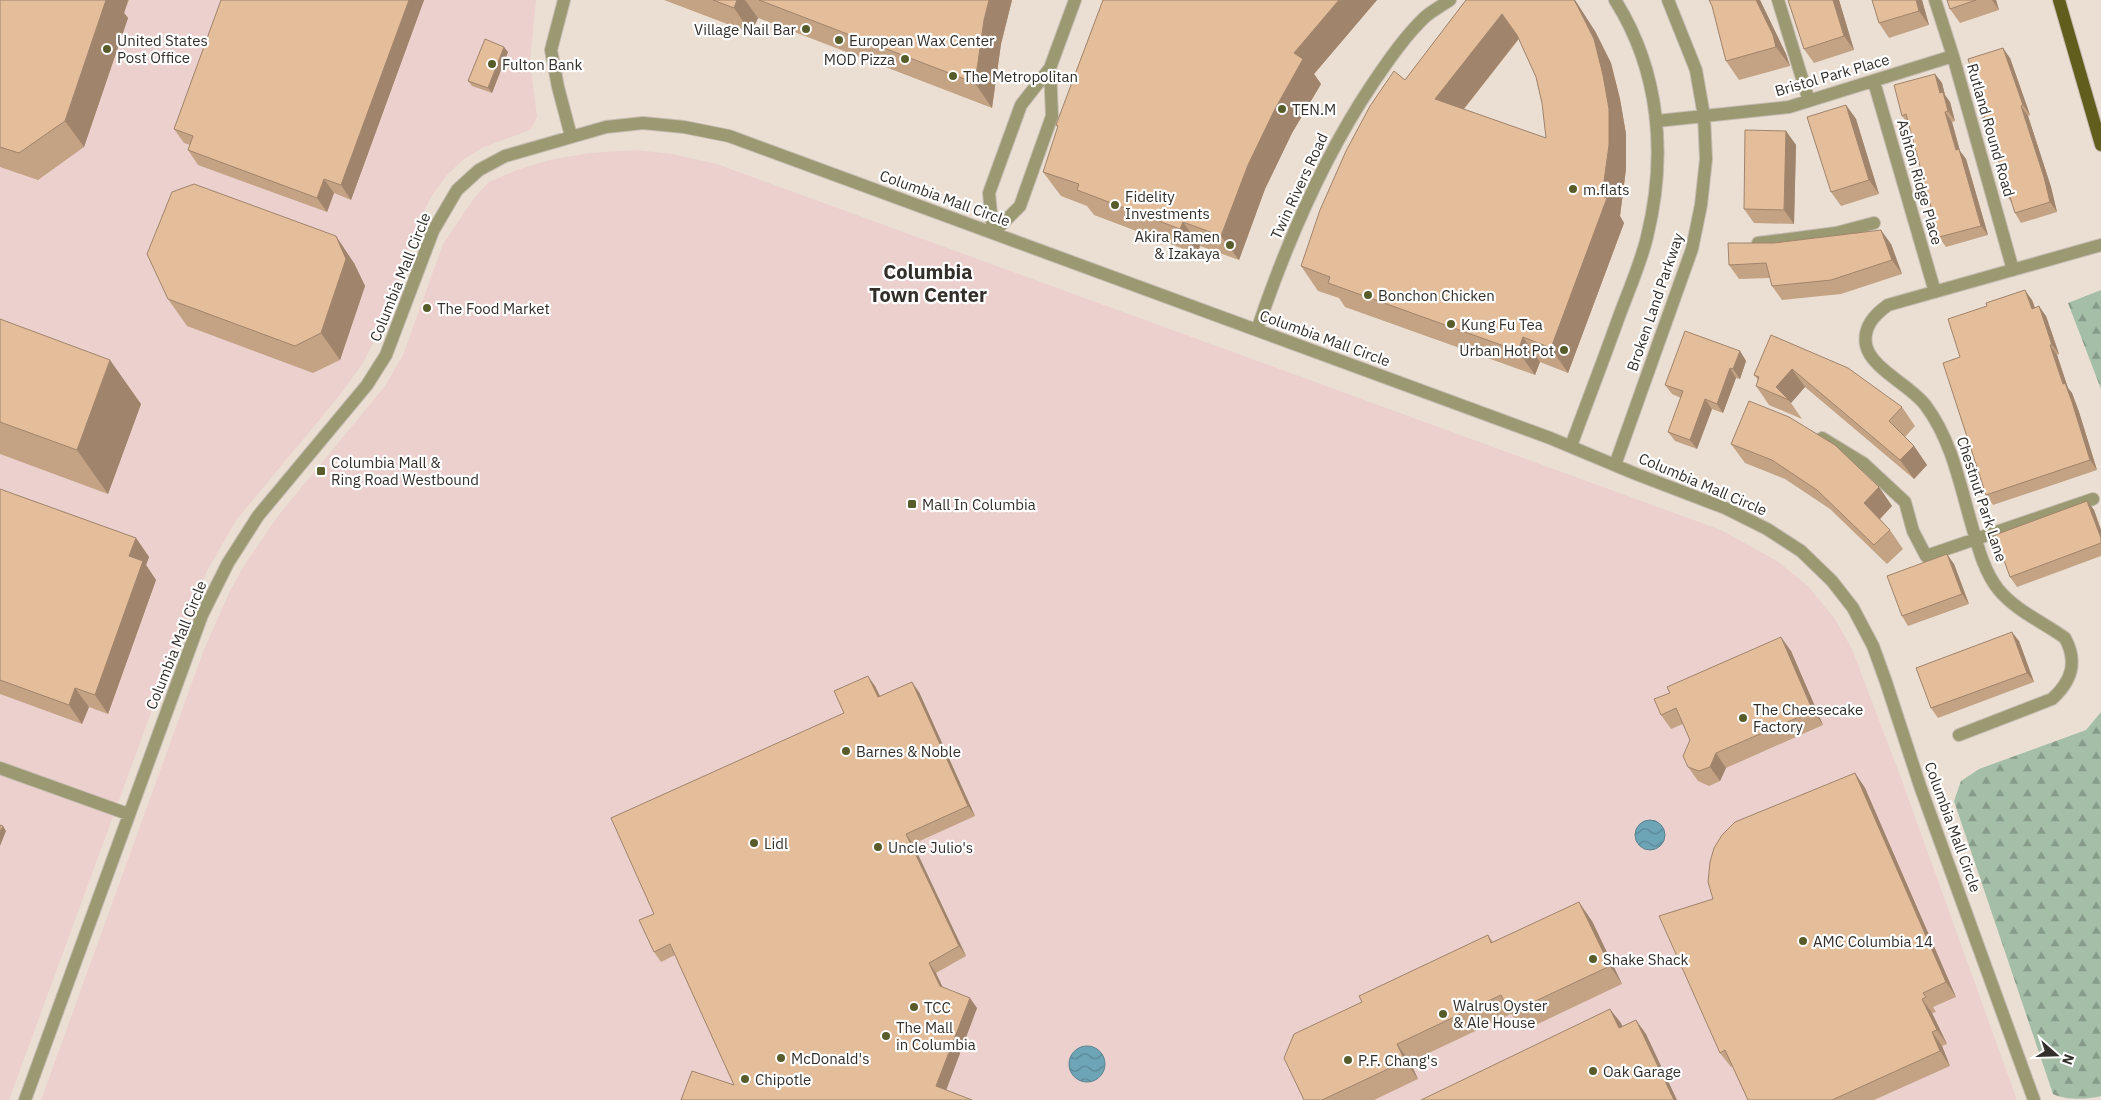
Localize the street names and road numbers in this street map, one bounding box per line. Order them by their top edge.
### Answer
street label: Bristol Park Place [1773,50,1891,100]
street label: Rutland Round Road [1963,61,2019,199]
street label: Ashton Ridge Place [1893,117,1947,247]
street label: Twin Rivers Road [1266,130,1332,242]
street label: Columbia Mall Circle [877,166,1013,230]
street label: Columbia Mall Circle [365,210,435,344]
street label: Broken Land Parkway [1622,230,1688,374]
street label: Columbia Mall Circle [1257,306,1393,370]
street label: Chestnut Park Lane [1953,434,2011,564]
street label: Columbia Mall Circle [1636,448,1770,520]
street label: Columbia Mall Circle [141,578,211,712]
street label: Columbia Mall Circle [1921,759,1985,895]

